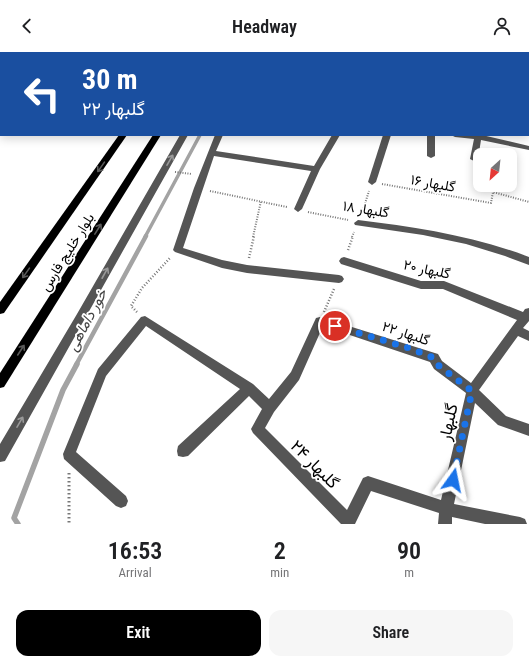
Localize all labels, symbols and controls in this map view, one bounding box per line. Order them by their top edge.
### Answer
icon: back [16,15,38,37]
icon: person [491,15,513,37]
text: Headway [232,16,297,37]
text: 30 m [82,63,138,96]
icon: left [16,68,68,120]
text: گلبهار ۲۲ [82,98,145,119]
north arrow [473,148,517,192]
map controls [473,148,517,192]
one-way arrow [166,154,174,166]
one-way arrow [97,161,105,172]
street label: گلبهار ۱۶ [409,171,457,196]
street label: گلبهار ۱۸ [342,197,390,222]
street label: بلوار خلیج فارس [37,210,100,296]
one-way arrow [94,223,102,234]
street label: گلبهار ۲۰ [402,256,452,283]
one-way arrow [22,267,30,278]
one-way arrow [102,267,110,279]
water label: خور داماهی [63,285,111,354]
pin [318,309,352,343]
icon: arrive [324,315,346,337]
street label: گلبهار ۲۲ [380,318,432,349]
one-way arrow [17,345,25,356]
street label: گلبهار [434,401,463,444]
one-way arrow [16,416,24,428]
street label: گلبهار ۲۴ [286,436,344,493]
position arrow [432,459,474,501]
text: 16:53 [108,537,162,565]
text: 2 [274,537,286,565]
text: 90 [397,537,421,565]
text: Arrival [119,565,152,580]
text: min [270,565,289,580]
text: m [404,565,414,580]
button: Exit [16,610,261,656]
button: Share [269,610,513,656]

